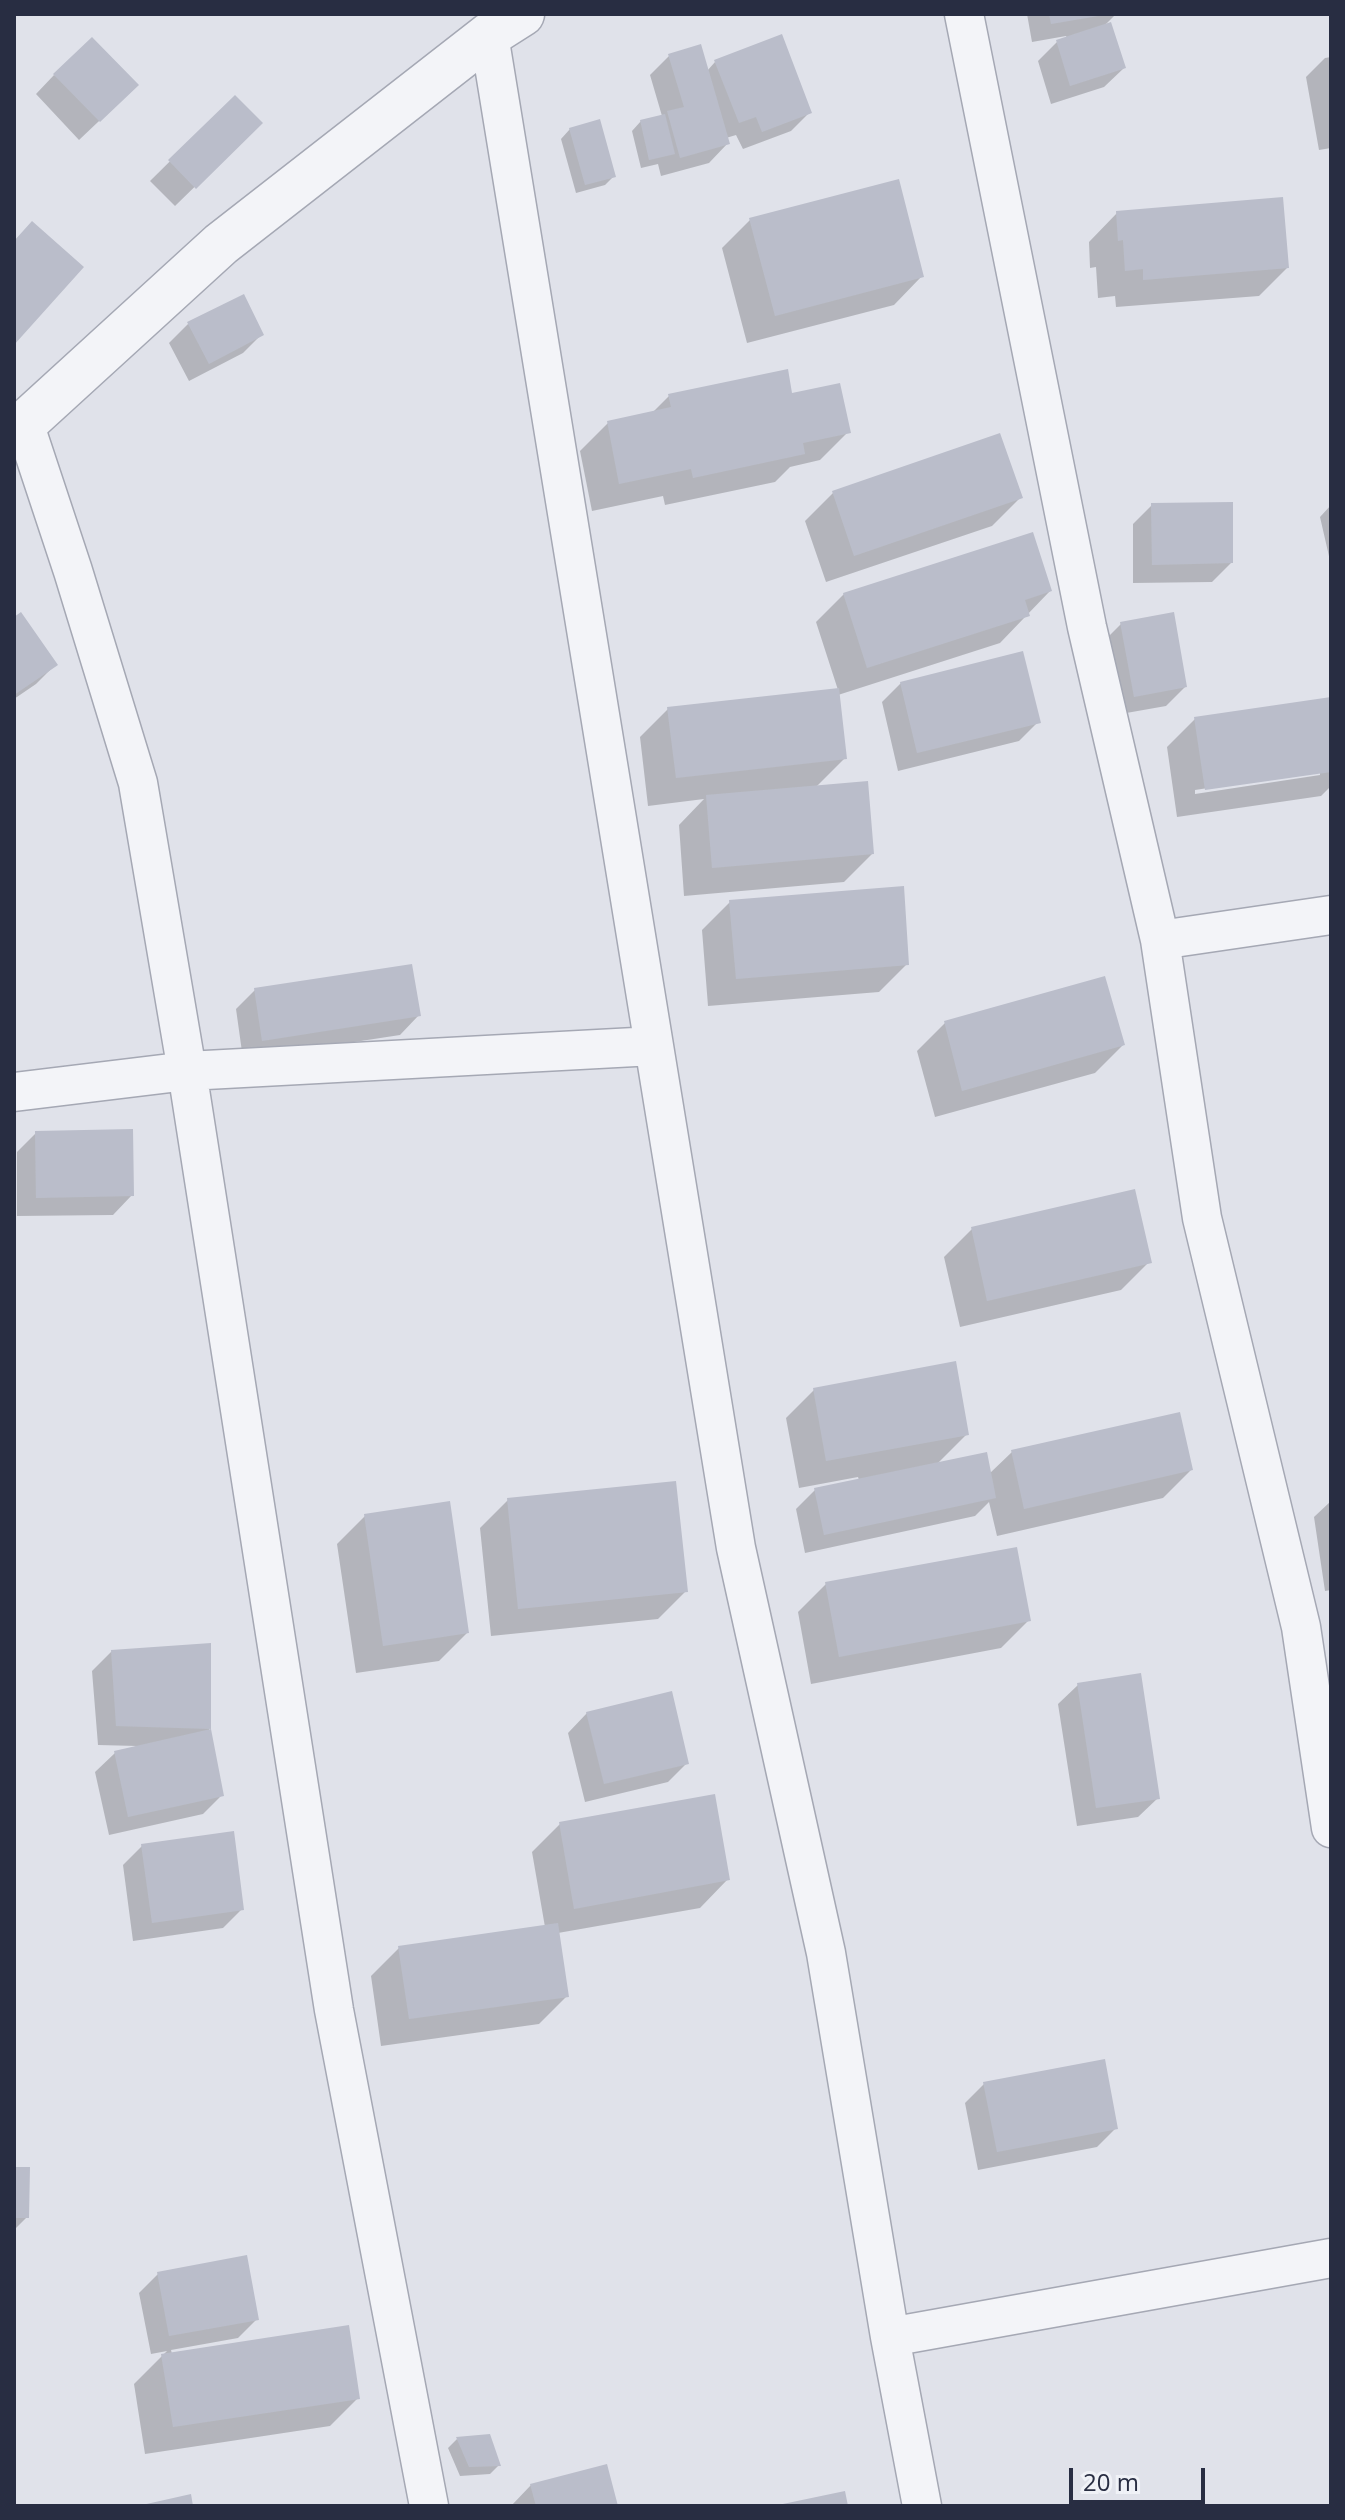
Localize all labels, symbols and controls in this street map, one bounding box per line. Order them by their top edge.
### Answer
scale bar [1073,2452,1209,2502]
text: 20 m [1083,2465,1139,2498]

